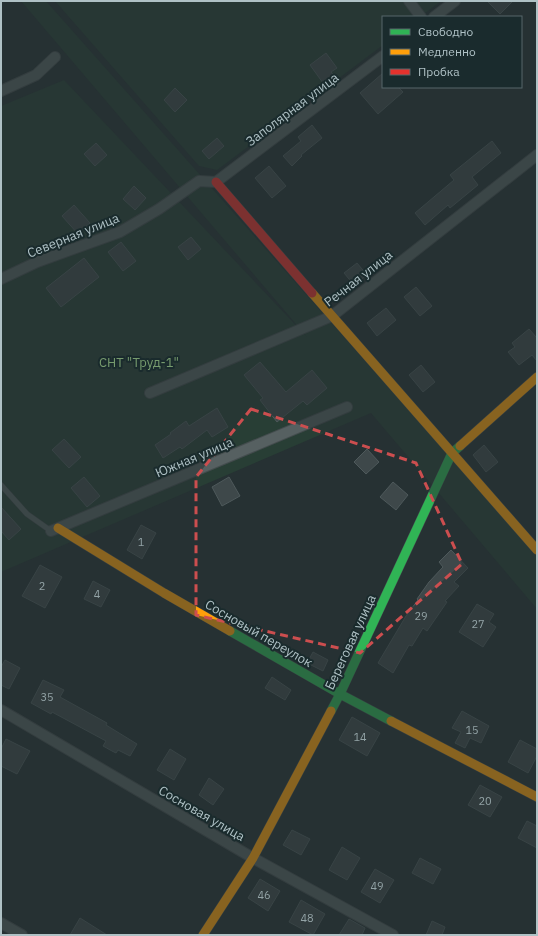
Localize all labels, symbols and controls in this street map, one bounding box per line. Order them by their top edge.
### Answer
legend [382,16,522,88]
text: Свободно [418,24,474,39]
text: Медленно [418,44,476,59]
text: Пробка [418,64,460,79]
street label: Заполярная улица [243,69,342,150]
street label: Северная улица [25,209,122,262]
street label: Речная улица [321,246,396,310]
park label: СНТ "Труд-1" [99,354,179,371]
street label: Южная улица [153,433,236,481]
house number: 1 [138,535,145,549]
house number: 2 [39,579,45,593]
house number: 4 [94,587,101,601]
street label: Береговая улица [321,592,380,692]
street label: Сосновый переулок [202,596,316,671]
house number: 29 [414,609,428,623]
house number: 27 [471,617,485,631]
house number: 35 [40,690,54,704]
house number: 15 [465,723,479,737]
house number: 14 [353,730,367,744]
street label: Сосновая улица [156,782,248,845]
house number: 20 [478,794,492,808]
house number: 49 [370,879,384,893]
house number: 46 [257,888,271,902]
house number: 48 [300,911,314,925]

